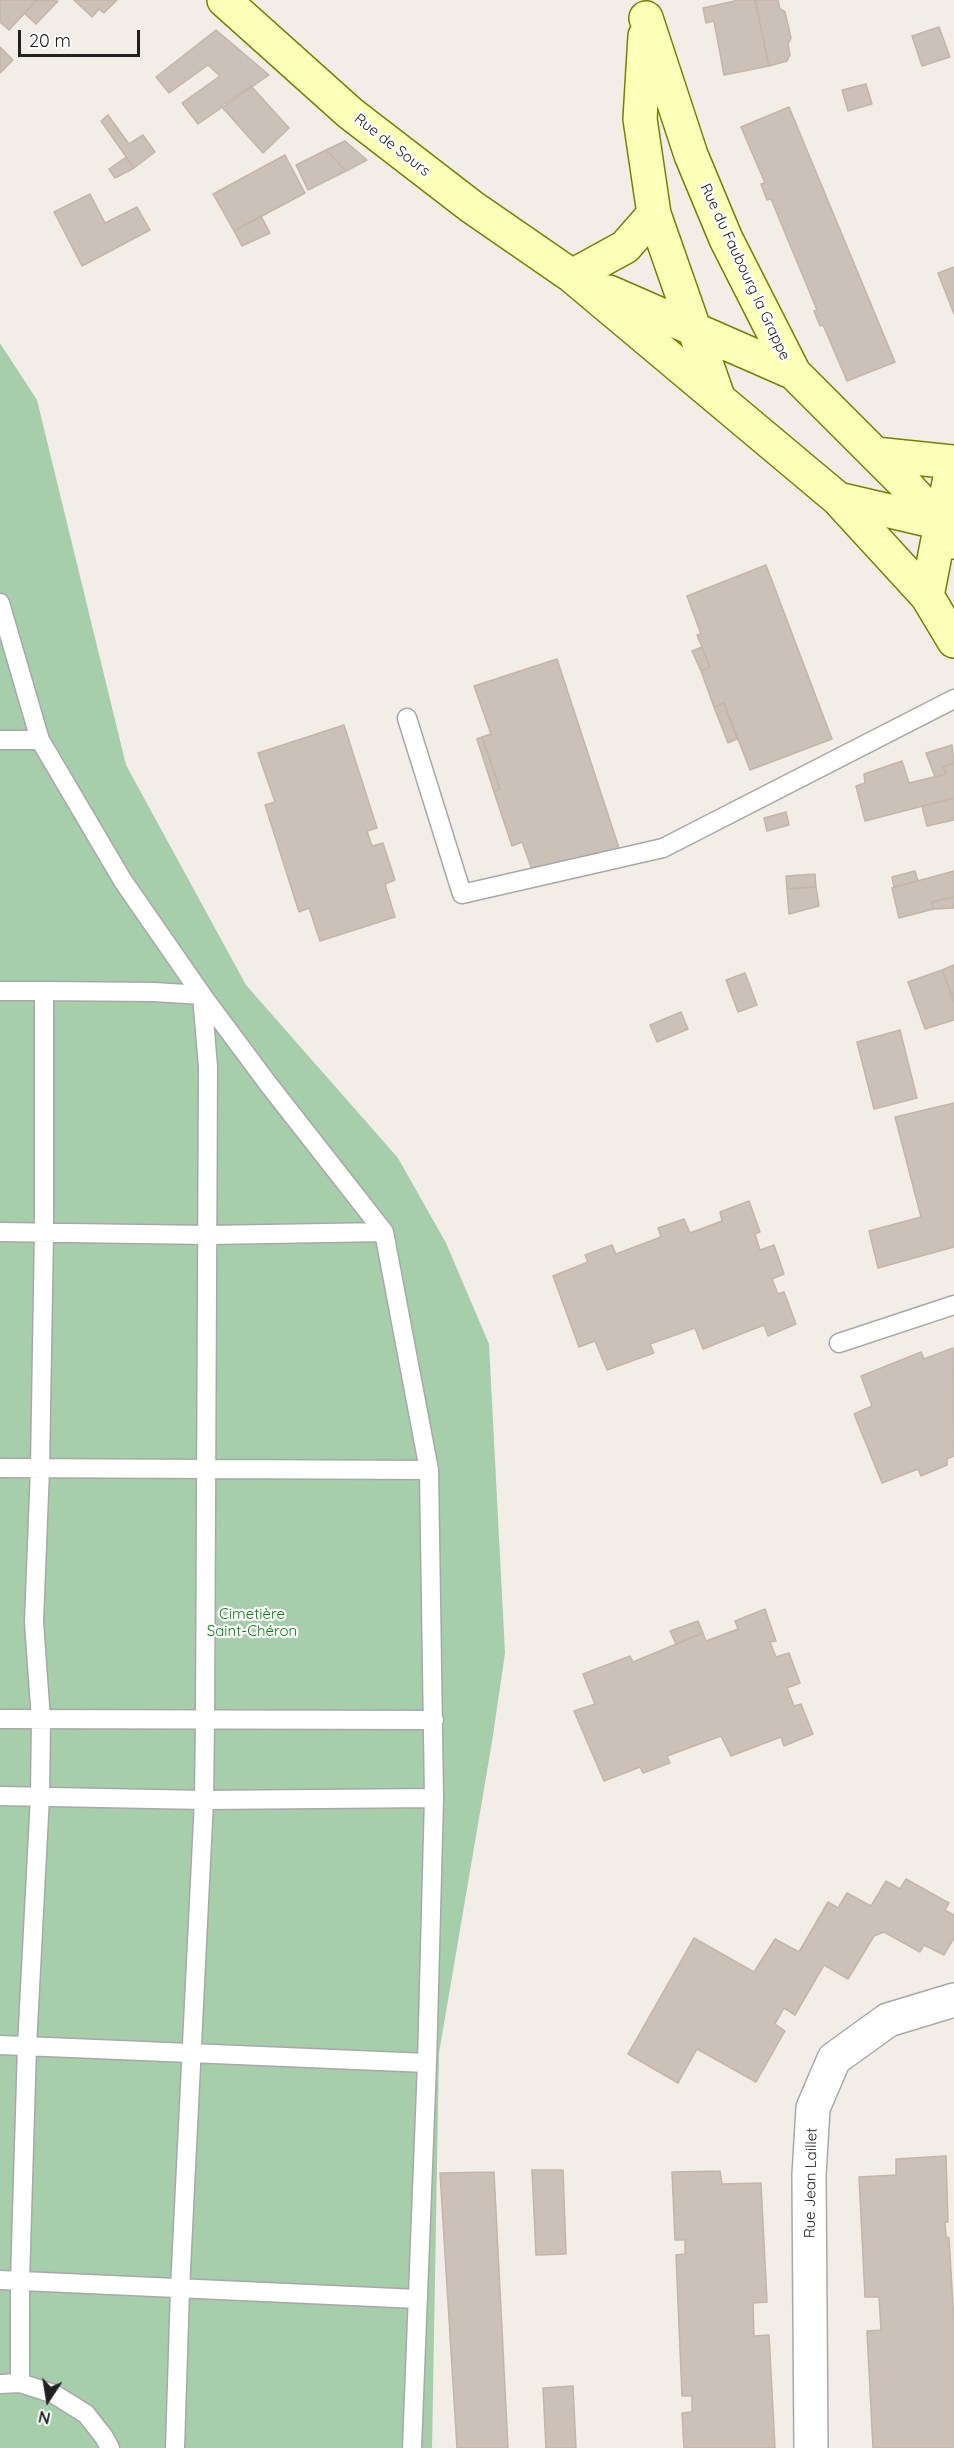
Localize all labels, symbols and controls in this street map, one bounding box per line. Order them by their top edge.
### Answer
scale bar [21,18,142,56]
text: 20 m [29,29,71,52]
street label: Rue de Sours [350,110,434,180]
street label: Rue du Faubourg la Grappe [696,181,794,363]
park label: Cimetière Saint-Chéron [207,1605,297,1640]
street label: Rue Jean Laillet [801,2128,821,2238]
north arrow [18,2370,78,2430]
text: N [36,2407,52,2429]

